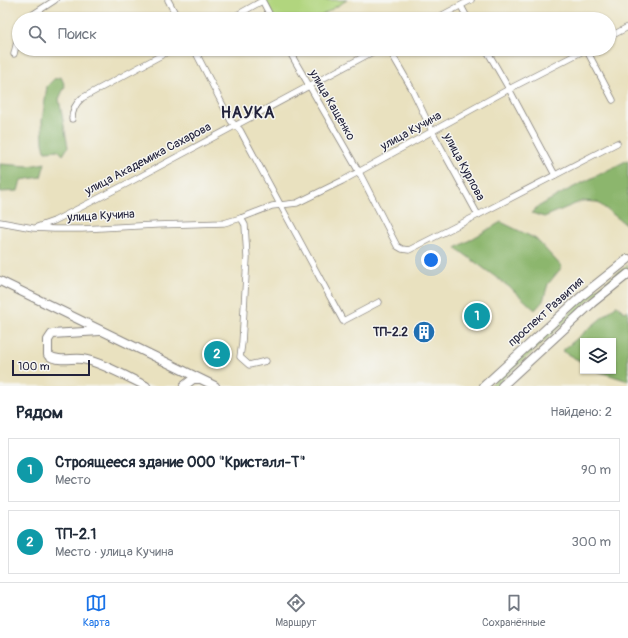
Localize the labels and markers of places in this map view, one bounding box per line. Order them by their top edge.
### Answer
pin: 1 [464,301,490,331]
building icon: ТП-2.2 [411,319,437,345]
place label: ТП-2.2 [372,325,408,340]
pin: 2 [204,339,230,369]

